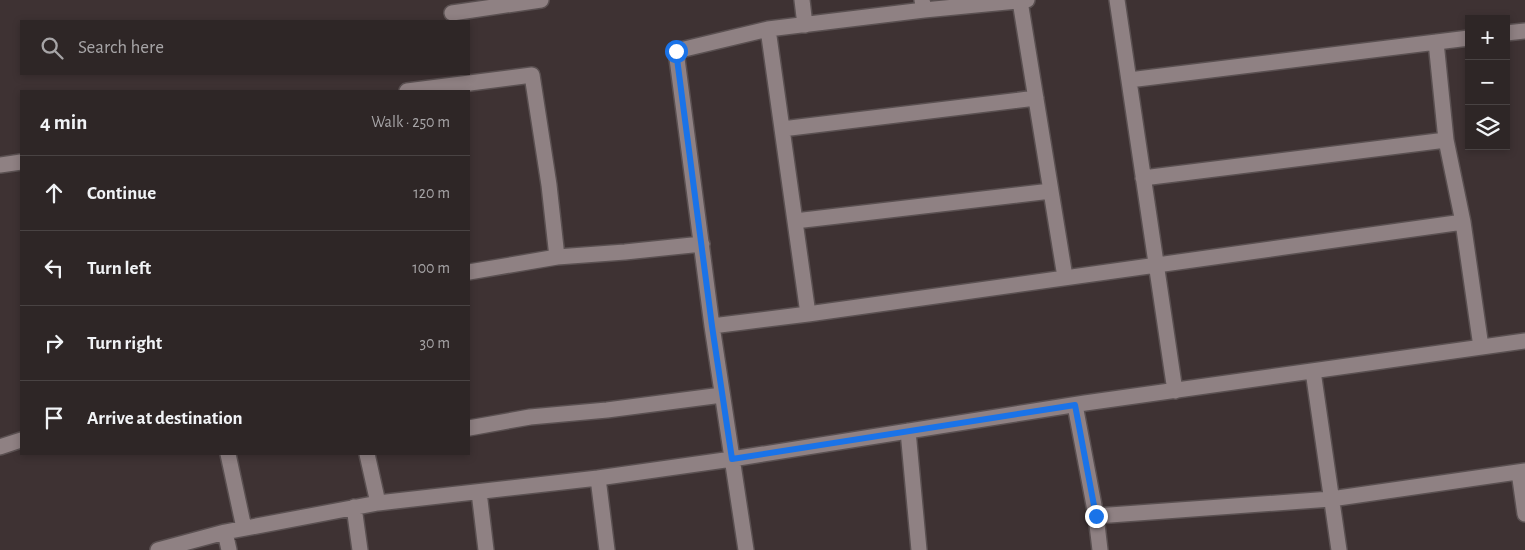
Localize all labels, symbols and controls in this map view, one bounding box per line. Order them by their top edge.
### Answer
map controls [1465,15,1510,150]
button: + [1465,15,1510,60]
search box [20,20,470,75]
icon: search [38,34,66,62]
text: Search here [78,38,164,57]
route start [665,40,688,63]
button: − [1465,60,1510,105]
button: layers [1465,105,1510,150]
text: 4 min [40,112,87,133]
text: Walk · 250 m [371,114,450,130]
icon: ahead [40,179,68,207]
text: Continue [87,184,156,203]
text: 120 m [413,185,450,201]
icon: left [40,254,68,282]
text: Turn left [87,259,151,278]
text: 100 m [412,260,450,276]
icon: right [40,329,68,357]
text: Turn right [87,334,162,353]
text: 30 m [420,335,450,351]
icon: arrive [40,404,68,432]
text: Arrive at destination [87,409,243,428]
route end [1085,505,1108,528]

